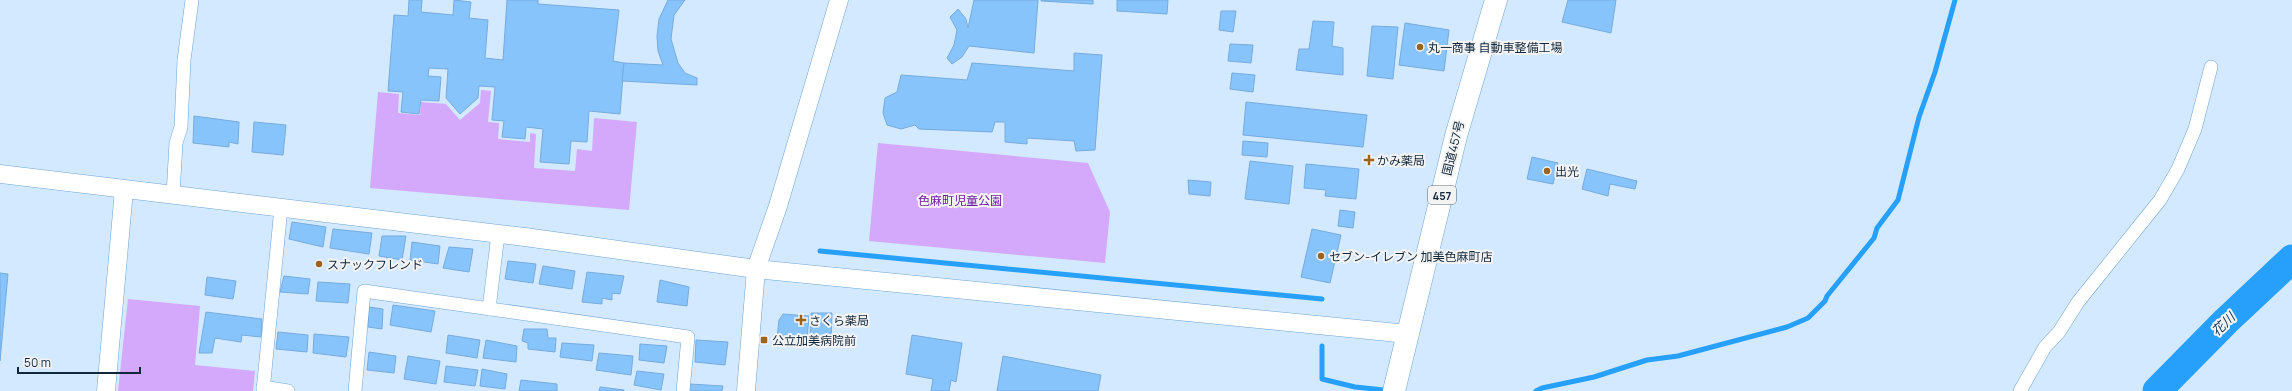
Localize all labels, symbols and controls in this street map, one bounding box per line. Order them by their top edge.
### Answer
place label: 丸一商事 自動車整備工場 [1428,39,1562,56]
marker: 丸一商事 自動車整備工場 [1415,42,1425,52]
street label: 国道457号 [1438,119,1468,177]
place label: かみ薬局 [1377,152,1425,169]
marker: かみ薬局 [1364,155,1374,165]
place label: 出光 [1555,163,1579,180]
marker: 出光 [1542,166,1552,176]
road number: 457 [1428,186,1456,204]
park label: 色麻町児童公園 [918,192,1002,209]
place label: セブン-イレブン 加美色麻町店 [1329,248,1492,265]
marker: セブン-イレブン 加美色麻町店 [1316,251,1326,261]
place label: スナックフレンド [327,256,423,273]
marker: スナックフレンド [314,259,324,269]
water label: 花川 [2207,307,2240,340]
place label: さくら薬局 [809,312,869,329]
marker: さくら薬局 [796,315,806,325]
place label: 公立加美病院前 [772,332,856,349]
marker: 公立加美病院前 [759,335,769,345]
scale bar [18,349,140,375]
text: 50 m [24,354,51,371]

